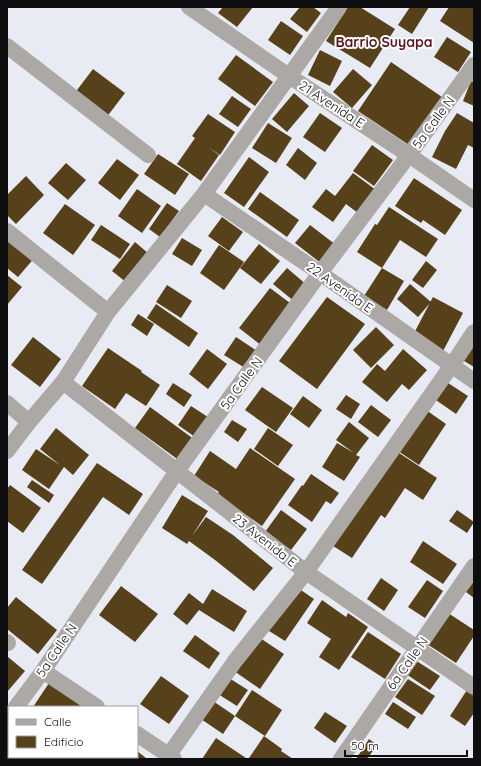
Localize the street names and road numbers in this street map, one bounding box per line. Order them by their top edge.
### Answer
street label: 21 Avenida E [296,77,368,131]
street label: 5a Calle N [409,93,457,151]
street label: 22 Avenida E [304,258,376,316]
street label: 5a Calle N [217,354,265,412]
street label: 23 Avenida E [230,510,300,570]
street label: 5a Calle N [32,620,80,680]
street label: 6a Calle N [383,633,431,693]

